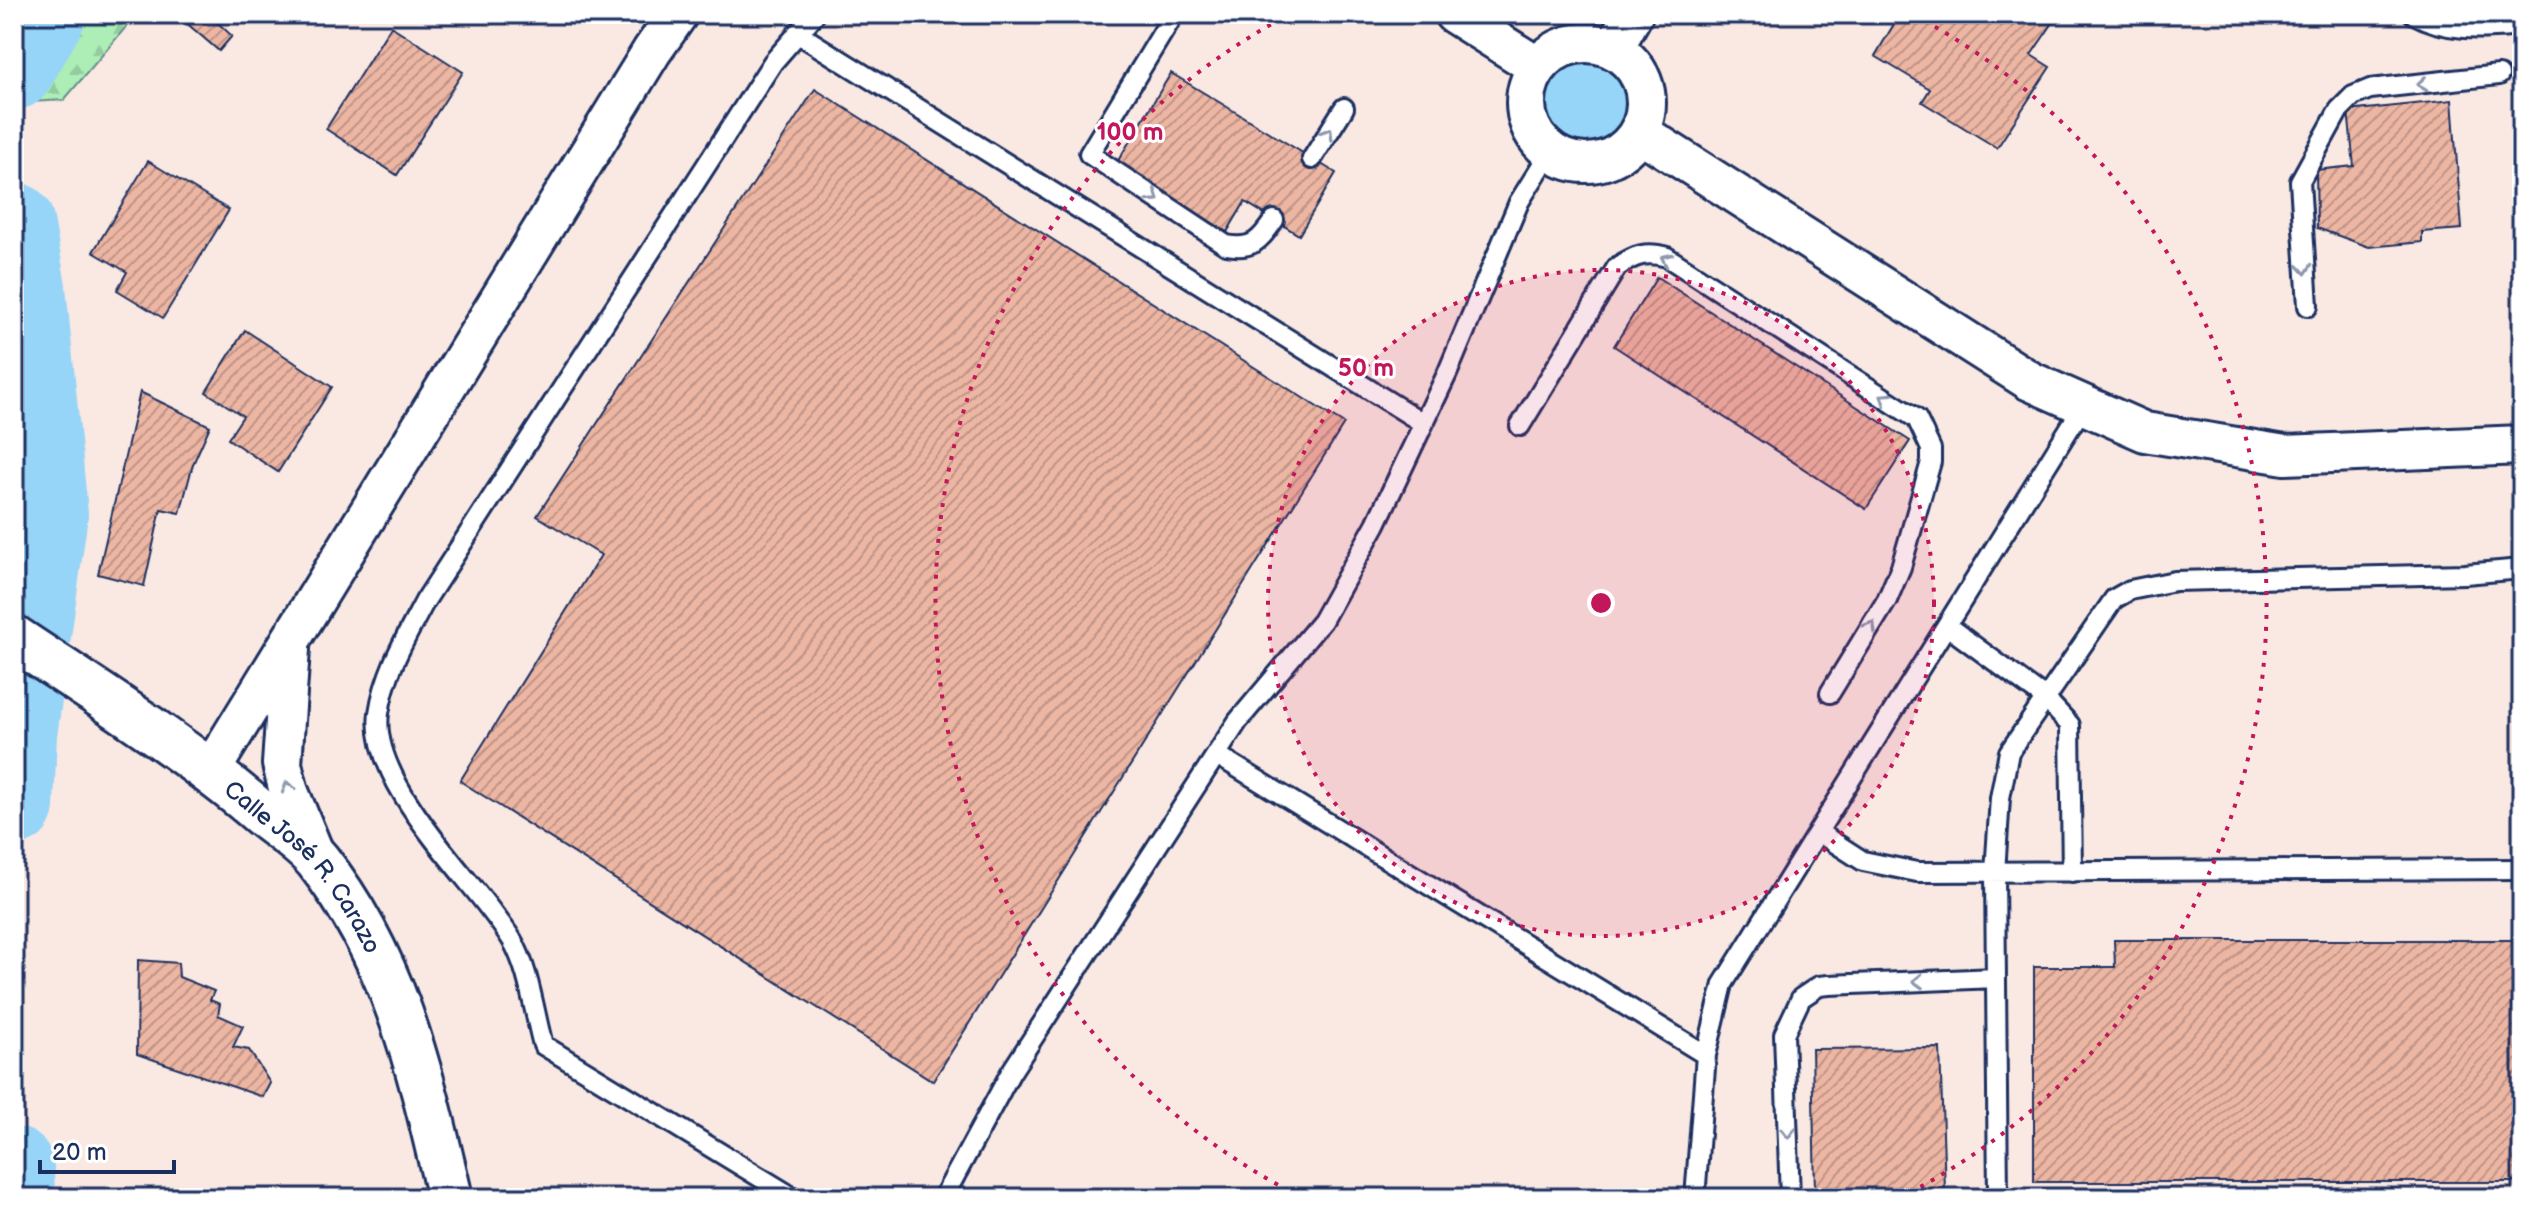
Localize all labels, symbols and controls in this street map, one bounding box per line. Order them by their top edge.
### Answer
one-way arrow [2415,75,2428,92]
text: 100 m [1097,118,1163,147]
one-way arrow [1318,128,1333,142]
one-way arrow [1145,187,1160,202]
one-way arrow [1660,253,1675,269]
one-way arrow [2296,263,2313,276]
text: 50 m [1338,354,1394,383]
one-way arrow [1880,393,1894,408]
centre of rings [1587,589,1615,617]
one-way arrow [1861,621,1876,635]
street label: Calle José R. Carazo [218,775,387,958]
one-way arrow [281,781,297,795]
one-way arrow [1911,973,1924,990]
scale bar [40,1124,174,1174]
one-way arrow [1779,1127,1796,1140]
text: 20 m [52,1138,107,1167]

